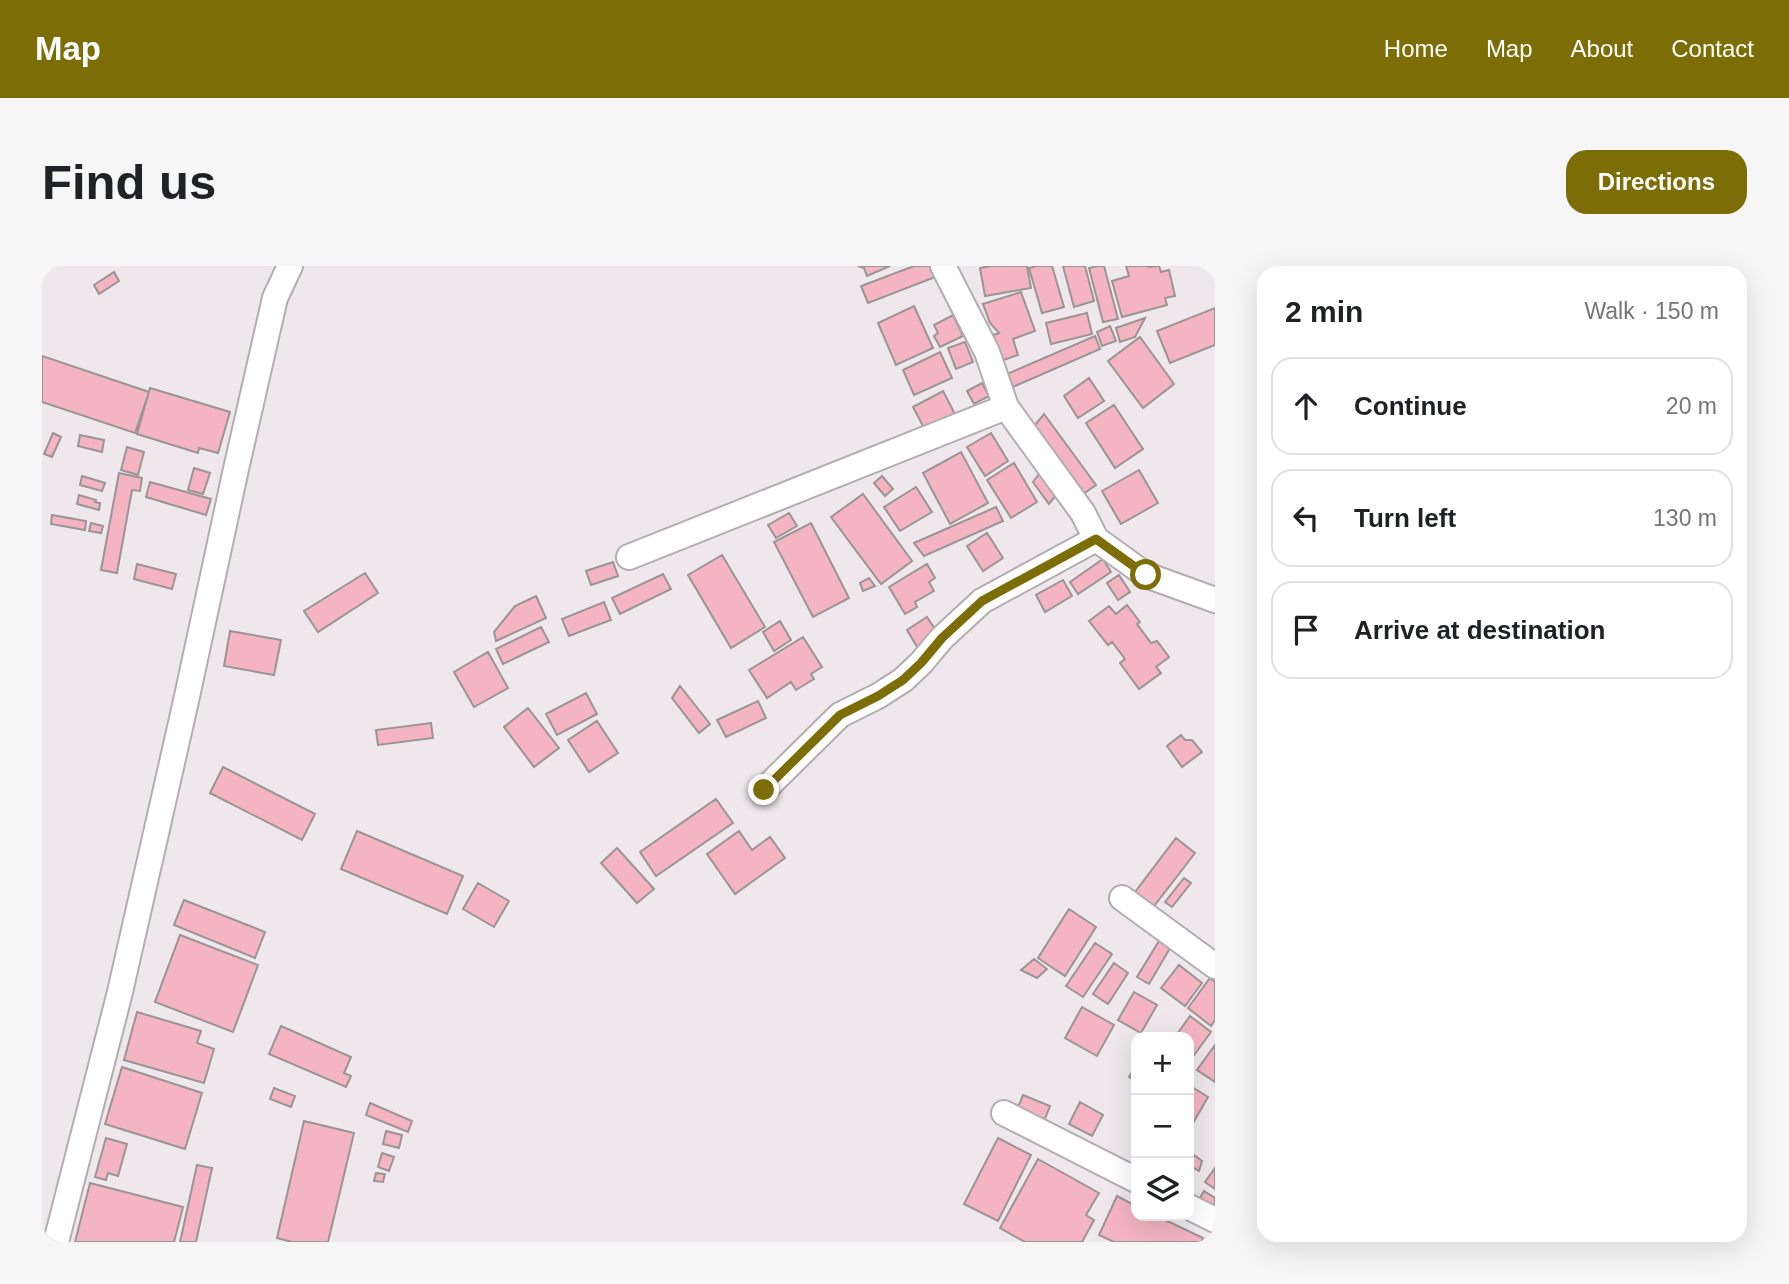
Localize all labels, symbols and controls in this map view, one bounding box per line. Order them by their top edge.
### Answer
text: Map [35,30,101,67]
text: Home [1384,35,1448,62]
text: Map [1486,35,1533,62]
text: About [1571,35,1633,62]
text: Contact [1671,35,1754,62]
button: Directions [1566,150,1747,214]
text: Find us [42,155,216,209]
text: 2 min [1285,295,1363,328]
text: Walk · 150 m [1584,298,1719,324]
icon: ahead [1287,387,1325,425]
text: Continue [1354,391,1467,421]
text: 20 m [1666,393,1717,419]
icon: left [1287,499,1325,537]
text: Turn left [1354,503,1456,533]
text: 130 m [1653,505,1717,531]
route start [1130,559,1161,590]
icon: arrive [1287,611,1325,649]
text: Arrive at destination [1354,615,1605,645]
route end [748,774,779,805]
map controls [1131,1032,1194,1221]
button: + [1131,1032,1194,1095]
button: − [1131,1095,1194,1158]
button: layers [1131,1158,1194,1221]

